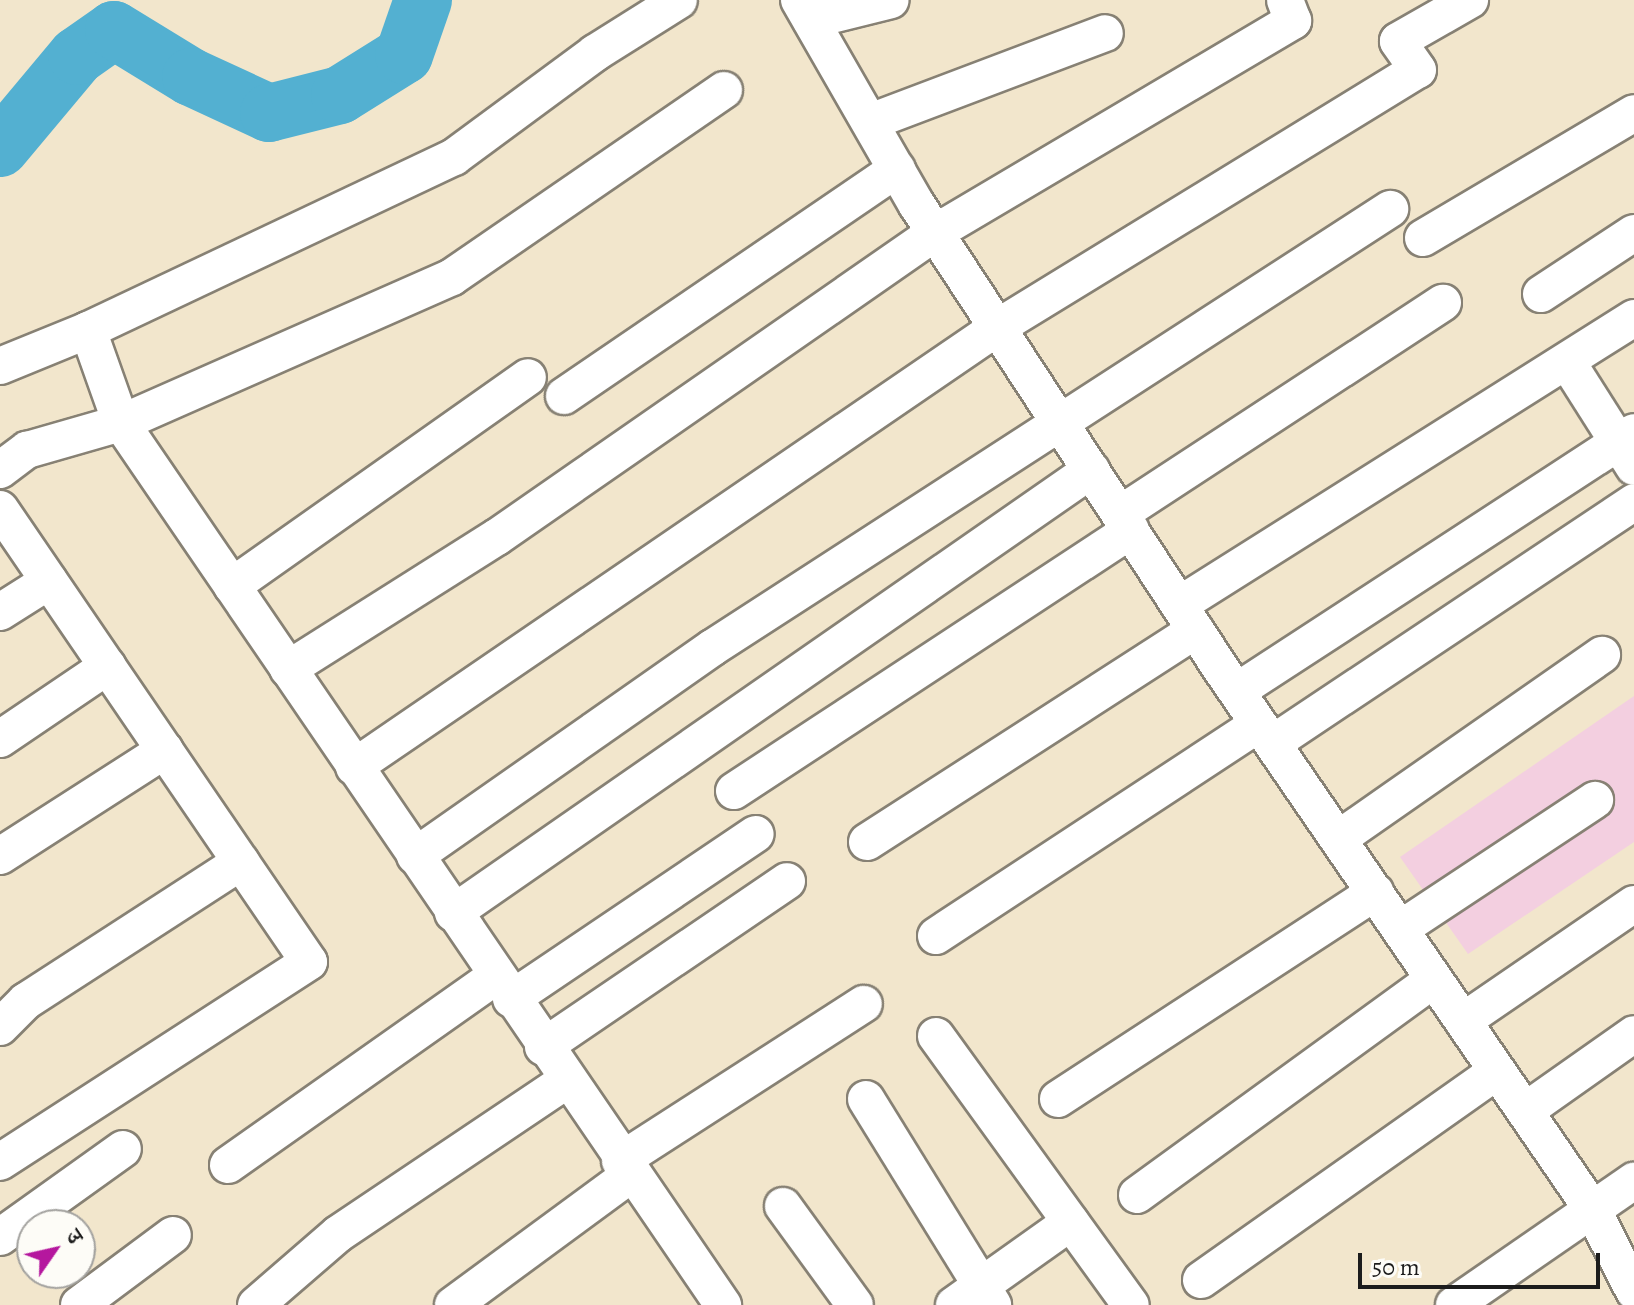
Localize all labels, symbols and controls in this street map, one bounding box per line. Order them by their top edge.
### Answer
north arrow [16,1209,96,1289]
text: उ [59,1224,90,1250]
scale bar [1362,1237,1604,1287]
text: 50 m [1372,1251,1420,1283]

